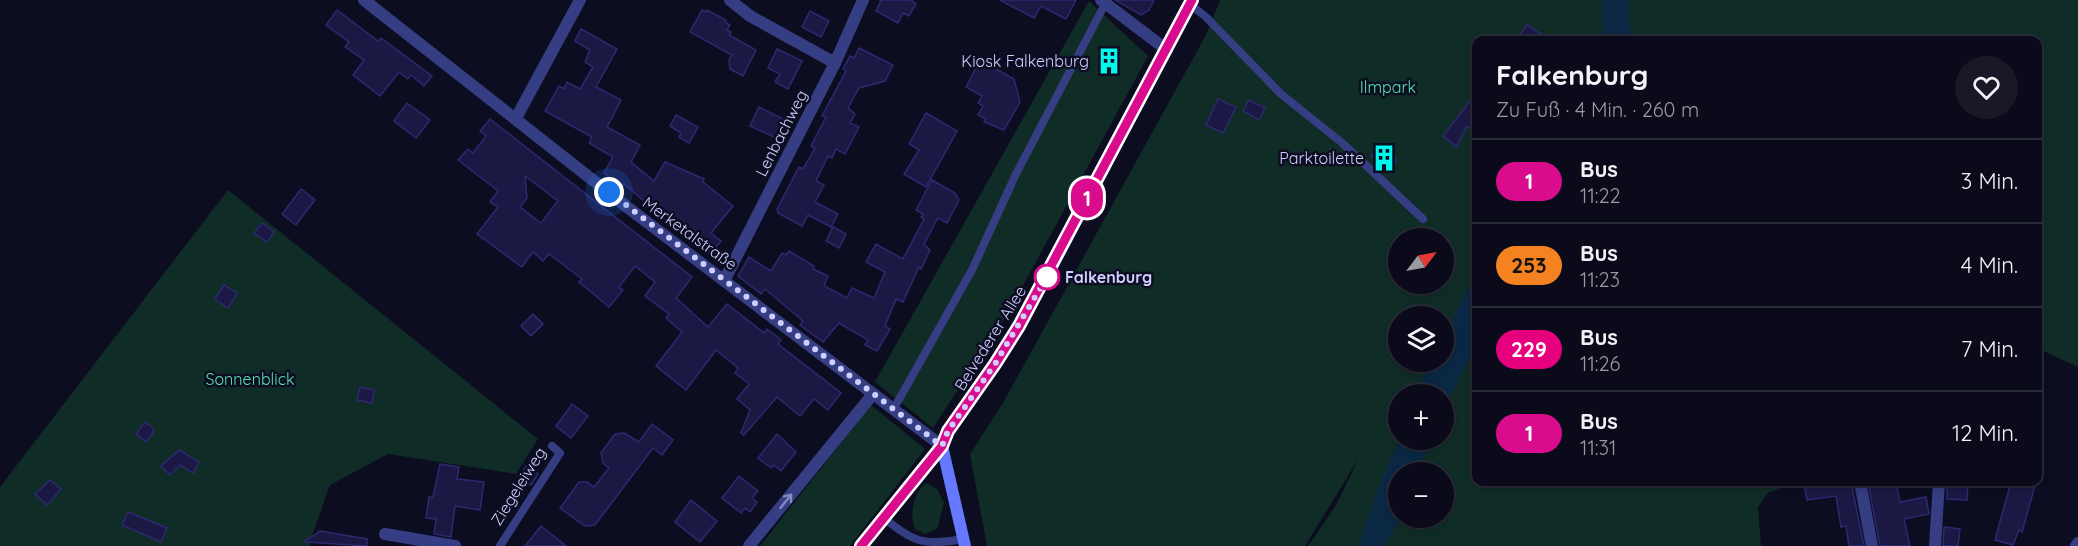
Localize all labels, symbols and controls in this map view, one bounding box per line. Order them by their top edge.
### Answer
building icon: Kiosk Falkenburg [1094,46,1124,76]
place label: Kiosk Falkenburg [961,51,1089,71]
button: heart [1955,56,2018,119]
text: Falkenburg [1496,57,1648,92]
park label: Ilmpark [1360,77,1416,97]
street label: Lenbachweg [751,86,811,180]
text: Zu Fuß · 4 Min. · 260 m [1496,97,1699,122]
building icon: Parktoilette [1369,143,1399,173]
place label: Parktoilette [1279,148,1364,168]
text: Bus [1580,155,1618,183]
text: 3 Min. [1961,167,2018,195]
text: 1 [1525,168,1533,194]
your location [594,177,624,207]
line badge: 1 [1068,178,1106,218]
text: 11:22 [1580,183,1621,208]
text: 1 [1083,185,1091,211]
street label: Merketalstraße [639,192,741,274]
north arrow [1388,228,1454,294]
map controls [1388,228,1454,528]
text: Bus [1580,239,1618,267]
text: 4 Min. [1961,251,2018,279]
text: 253 [1511,252,1547,278]
marker: Falkenburg [1034,264,1060,290]
place label: Falkenburg [1065,267,1152,287]
text: 11:23 [1580,267,1620,292]
street label: Belvederer Allee [950,282,1030,394]
button: layers [1388,306,1454,372]
text: Bus [1580,323,1618,351]
text: 7 Min. [1961,335,2018,363]
text: 229 [1511,336,1547,362]
text: 11:26 [1580,351,1620,376]
park label: Sonnenblick [205,369,295,389]
button: + [1388,384,1454,450]
text: Bus [1580,407,1618,435]
text: 12 Min. [1952,419,2018,447]
text: 1 [1525,420,1533,446]
text: 11:31 [1580,435,1616,460]
street label: Ziegeleiweg [486,443,550,529]
button: − [1388,462,1454,528]
one-way arrow [780,493,793,509]

